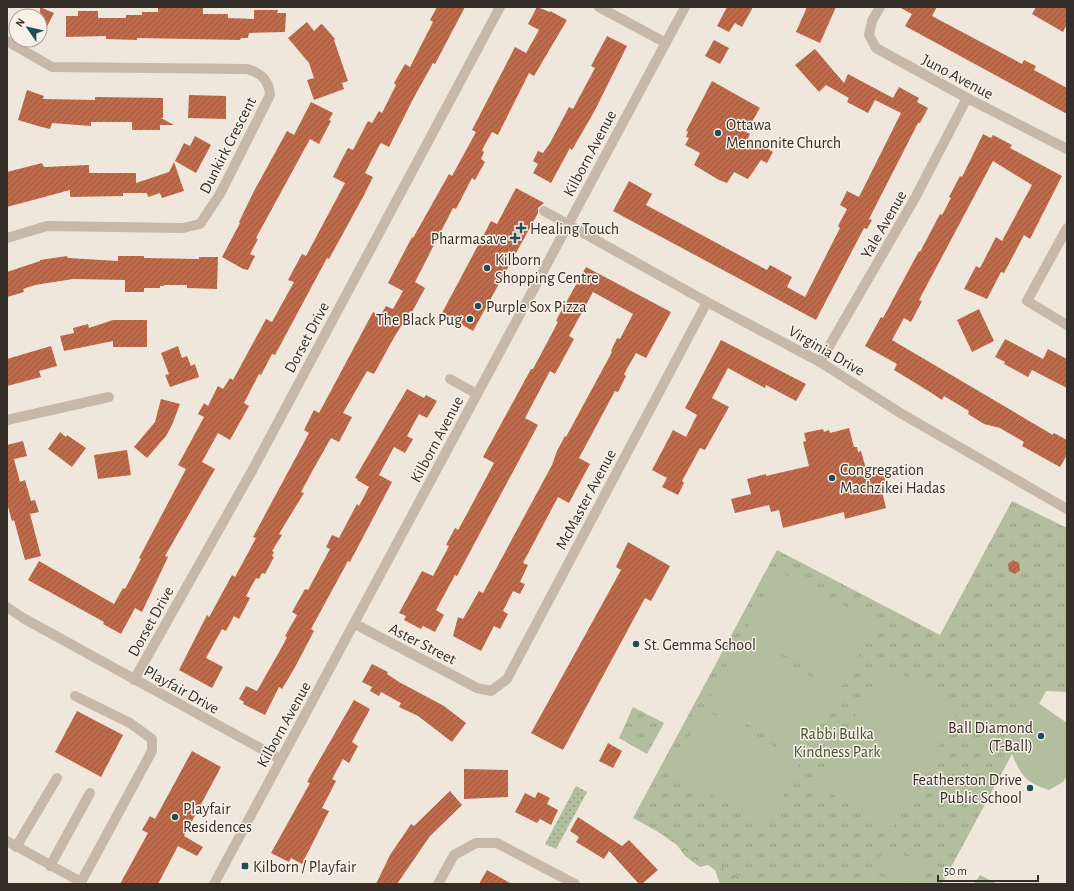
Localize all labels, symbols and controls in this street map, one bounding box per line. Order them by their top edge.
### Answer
north arrow [8,8,48,48]
text: N [13,16,27,29]
street label: Juno Avenue [919,51,996,102]
street label: Dunkirk Crescent [197,94,259,196]
street label: Kilborn Avenue [560,108,619,199]
place label: Ottawa Mennonite Church [726,117,841,151]
marker: Ottawa Mennonite Church [713,128,723,138]
street label: Yale Avenue [858,188,910,261]
place label: Healing Touch [530,221,619,237]
marker: Healing Touch [515,222,527,234]
place label: Pharmasave [431,231,507,247]
marker: Pharmasave [510,233,520,243]
place label: Kilborn Shopping Centre [495,252,599,286]
marker: Kilborn Shopping Centre [482,263,492,273]
street label: Dorset Drive [282,299,332,375]
place label: Purple Sox Pizza [486,299,587,315]
marker: Purple Sox Pizza [473,301,483,311]
place label: The Black Pug [376,312,462,328]
marker: The Black Pug [465,314,475,324]
street label: Virginia Drive [786,323,867,379]
street label: Kilborn Avenue [407,394,466,485]
street label: McMaster Avenue [553,447,619,552]
place label: Congregation Machzikei Hadas [840,462,945,496]
marker: Congregation Machzikei Hadas [827,473,837,483]
street label: Dorset Drive [125,584,177,659]
street label: Aster Street [386,620,459,668]
place label: St. Gemma School [644,637,756,653]
marker: St. Gemma School [631,639,641,649]
street label: Playfair Drive [141,663,222,718]
street label: Kilborn Avenue [254,679,314,770]
place label: Ball Diamond (T-Ball) [948,720,1033,754]
park label: Rabbi Bulka Kindness Park [794,726,881,760]
marker: Ball Diamond (T-Ball) [1036,731,1046,741]
place label: Featherston Drive Public School [912,772,1022,806]
marker: Featherston Drive Public School [1025,783,1035,793]
place label: Playfair Residences [183,801,252,835]
marker: Playfair Residences [170,812,180,822]
scale bar [938,857,1038,883]
place label: Kilborn / Playfair [253,859,357,876]
marker: Kilborn / Playfair [240,861,250,871]
text: 50 m [944,865,967,877]

